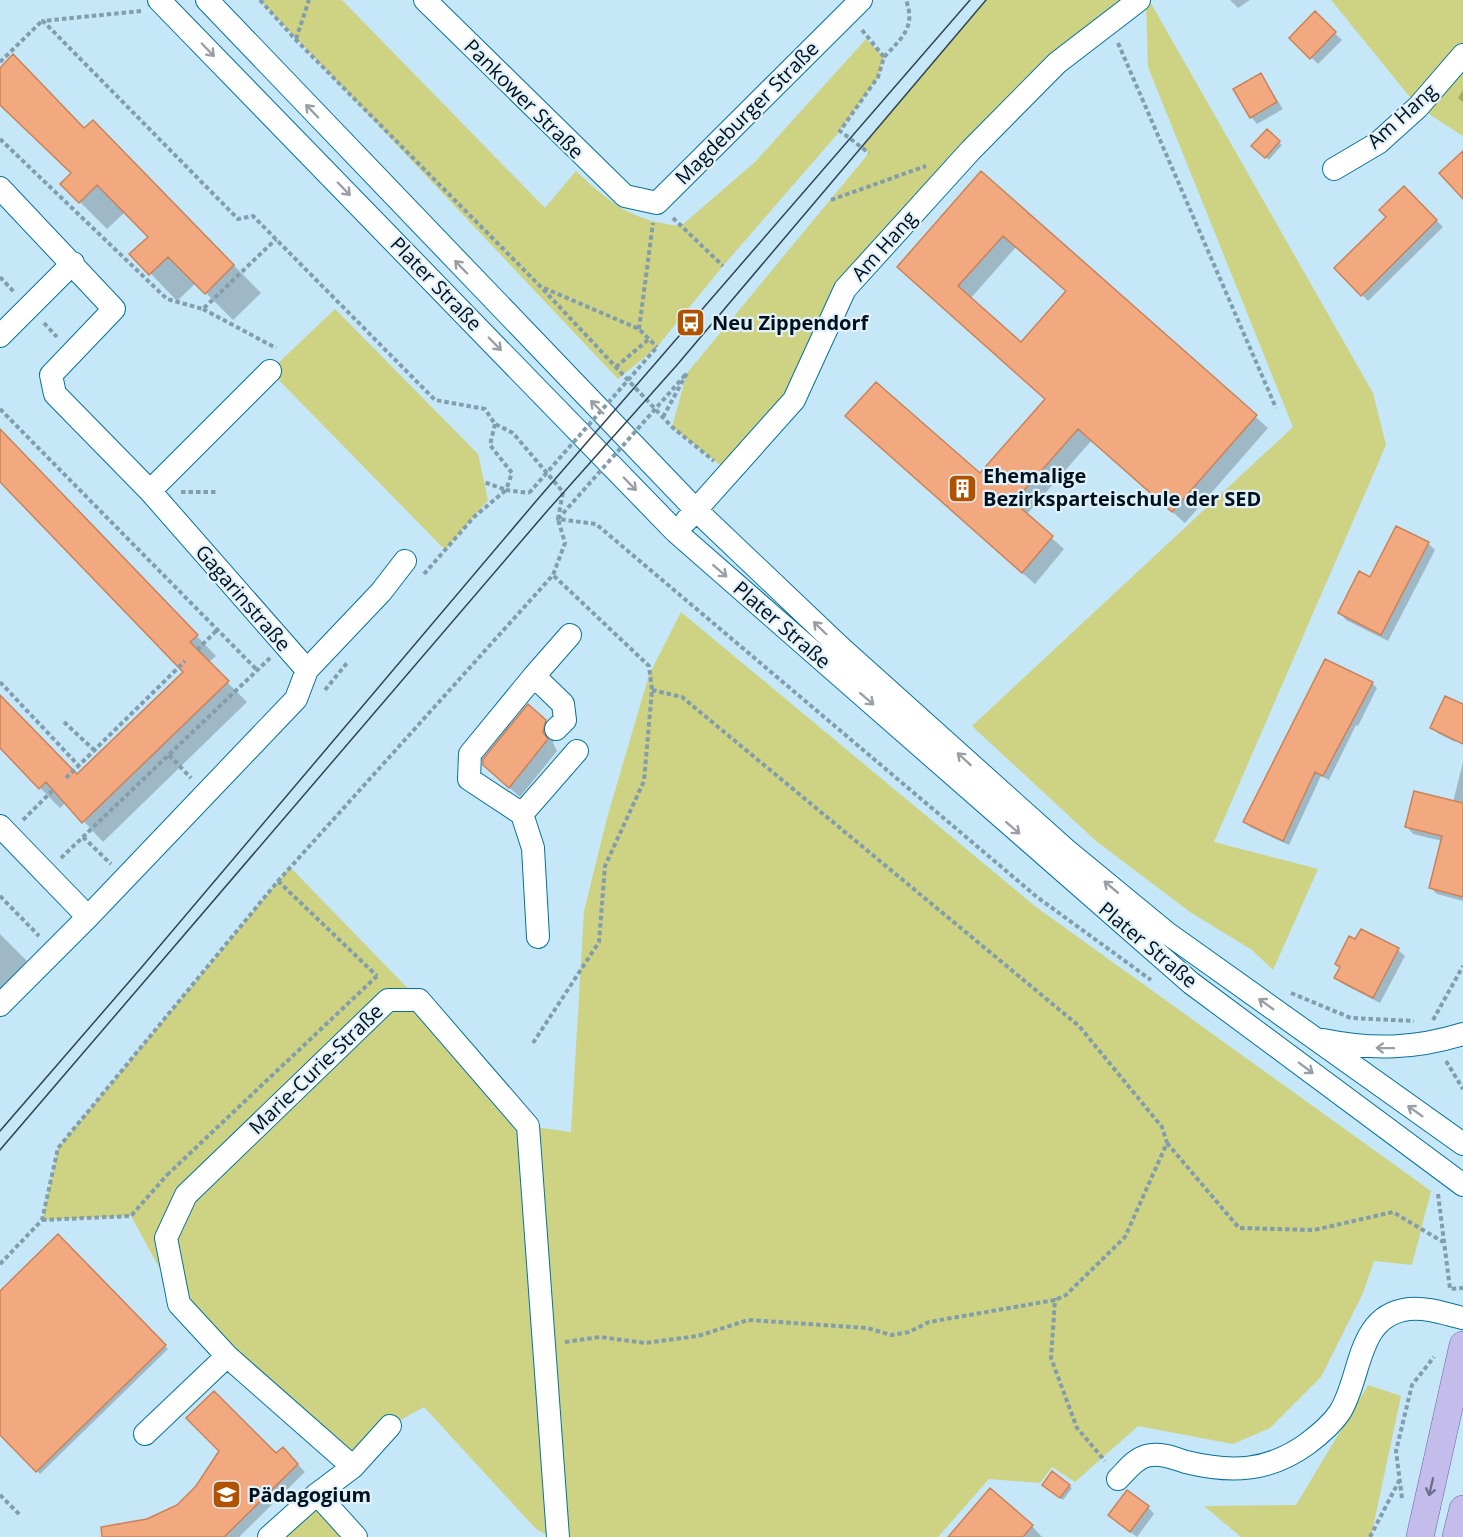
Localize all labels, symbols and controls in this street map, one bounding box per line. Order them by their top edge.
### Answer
street label: Pankower Straße [459,33,590,164]
street label: Magdeburger Straße [669,35,824,190]
one-way arrow [200,42,215,57]
street label: Am Hang [1361,77,1443,154]
one-way arrow [305,103,319,118]
one-way arrow [336,182,351,197]
street label: Am Hang [845,205,922,286]
street label: Plater Straße [385,231,488,337]
one-way arrow [454,260,468,275]
bus stop icon: Neu Zippendorf [675,307,707,339]
place label: Neu Zippendorf [712,309,869,336]
one-way arrow [487,336,501,351]
one-way arrow [589,400,604,415]
place label: Ehemalige Bezirksparteischule der SED [983,462,1261,512]
building icon: Ehemalige Bezirksparteischule der SED [946,472,978,504]
one-way arrow [623,477,638,492]
street label: Gagarinstraße [190,539,297,657]
one-way arrow [712,564,728,577]
street label: Plater Straße [728,575,837,675]
one-way arrow [812,620,827,635]
one-way arrow [858,692,874,706]
one-way arrow [957,752,972,766]
one-way arrow [1005,821,1020,835]
one-way arrow [1104,880,1119,894]
street label: Plater Straße [1093,895,1203,994]
street label: Marie-Curie-Straße [243,998,389,1140]
one-way arrow [1259,998,1275,1010]
one-way arrow [1376,1042,1396,1054]
one-way arrow [1297,1062,1313,1074]
one-way arrow [1408,1104,1424,1117]
one-way arrow [1425,1477,1437,1496]
school or university icon: Pädagogium [211,1479,243,1511]
place label: Pädagogium [248,1481,371,1508]

